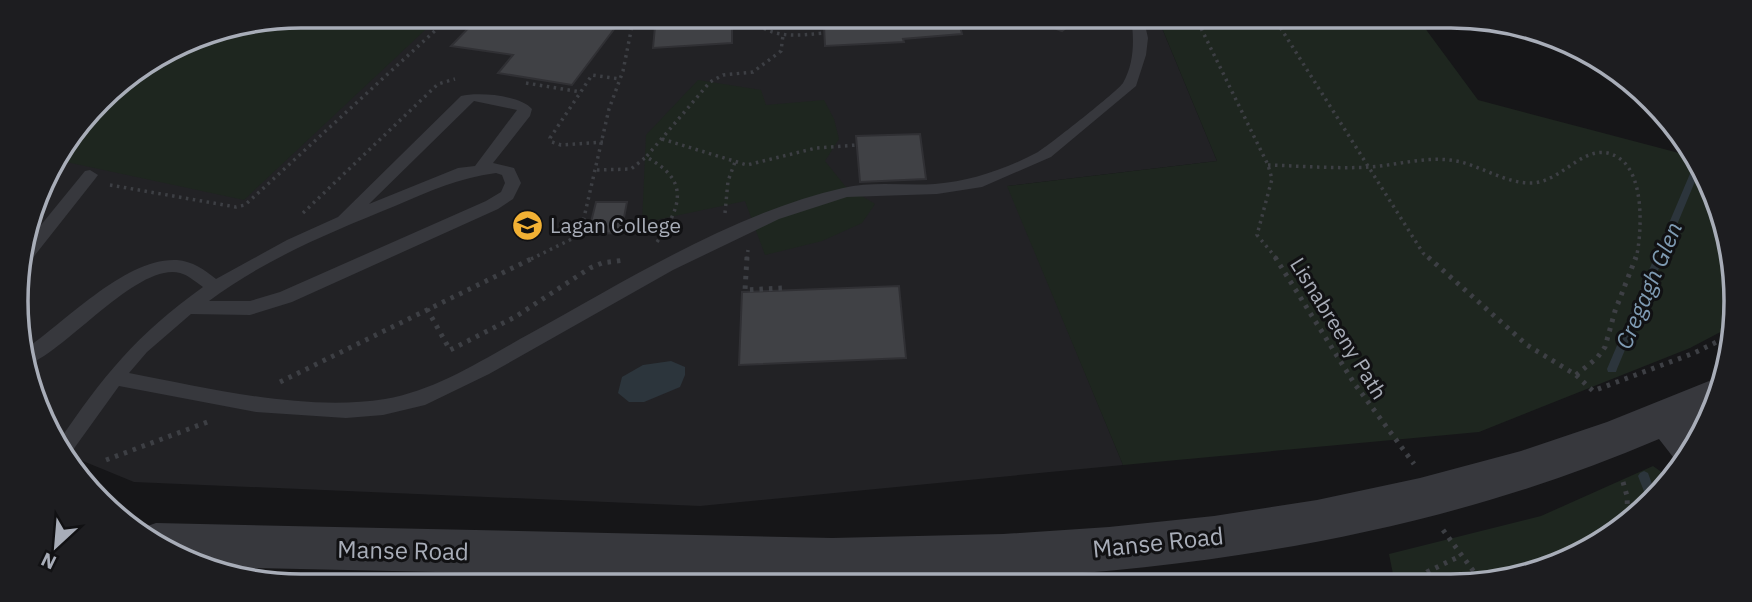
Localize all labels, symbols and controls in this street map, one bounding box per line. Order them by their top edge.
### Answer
school or university icon: Lagan College [510,208,544,242]
place label: Lagan College [550,211,681,239]
water label: Cregagh Glen [1608,217,1688,353]
street label: Lisnabreeny Path [1284,252,1394,404]
north arrow [21,511,91,581]
street label: Manse Road [1091,519,1225,565]
street label: Manse Road [337,533,469,567]
text: N [37,547,60,575]

